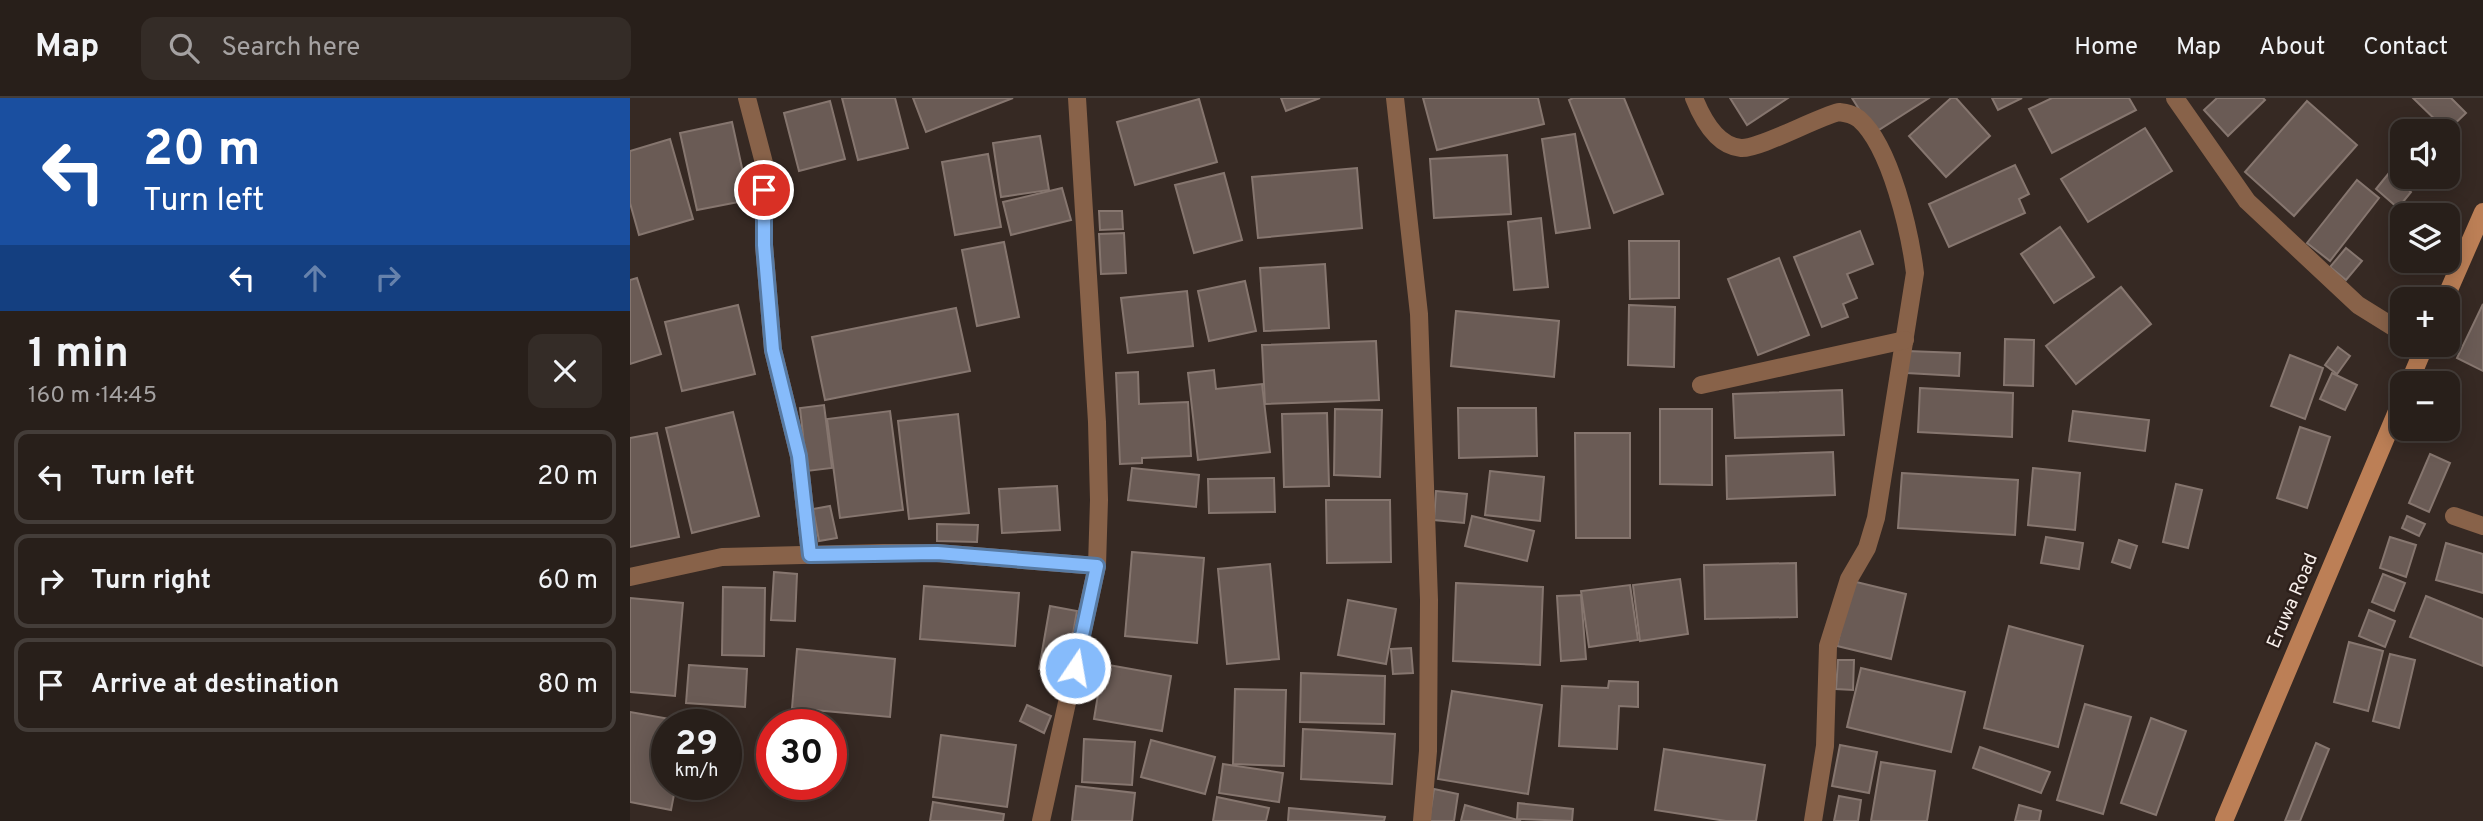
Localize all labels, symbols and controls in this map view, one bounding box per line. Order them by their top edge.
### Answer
search box [141,17,631,80]
text: Map [35,27,99,69]
icon: search [165,29,203,67]
text: Search here [221,32,360,65]
text: Home [2074,33,2138,63]
text: Map [2176,33,2221,63]
text: About [2259,33,2325,63]
text: Contact [2363,33,2448,63]
map controls [2390,119,2460,441]
button: sound [2390,119,2460,189]
text: 20 m [143,121,260,183]
icon: left [28,126,119,217]
pin [734,160,794,220]
icon: arrive [745,171,783,209]
text: Turn left [143,182,264,222]
button: layers [2390,203,2460,273]
icon: left [223,259,261,297]
icon: ahead [296,259,334,297]
icon: right [369,259,407,297]
button: + [2390,287,2460,357]
text: 1 min [28,329,129,382]
button: close [528,334,602,408]
button: − [2390,371,2460,441]
text: 160 m · 14:45 [28,382,157,411]
icon: left [32,458,70,496]
text: Turn left [91,461,195,494]
text: 20 m [537,461,598,494]
street label: Eruwa Road [2262,550,2324,652]
icon: right [32,562,70,600]
text: Turn right [91,565,211,598]
text: 60 m [538,565,598,598]
position arrow [1038,631,1112,705]
icon: arrive [32,666,70,704]
text: Arrive at destination [91,669,339,702]
text: 80 m [538,669,598,702]
speed limit sign: 30 [756,709,847,800]
text: 29 [675,723,718,767]
text: km/h [675,760,718,783]

